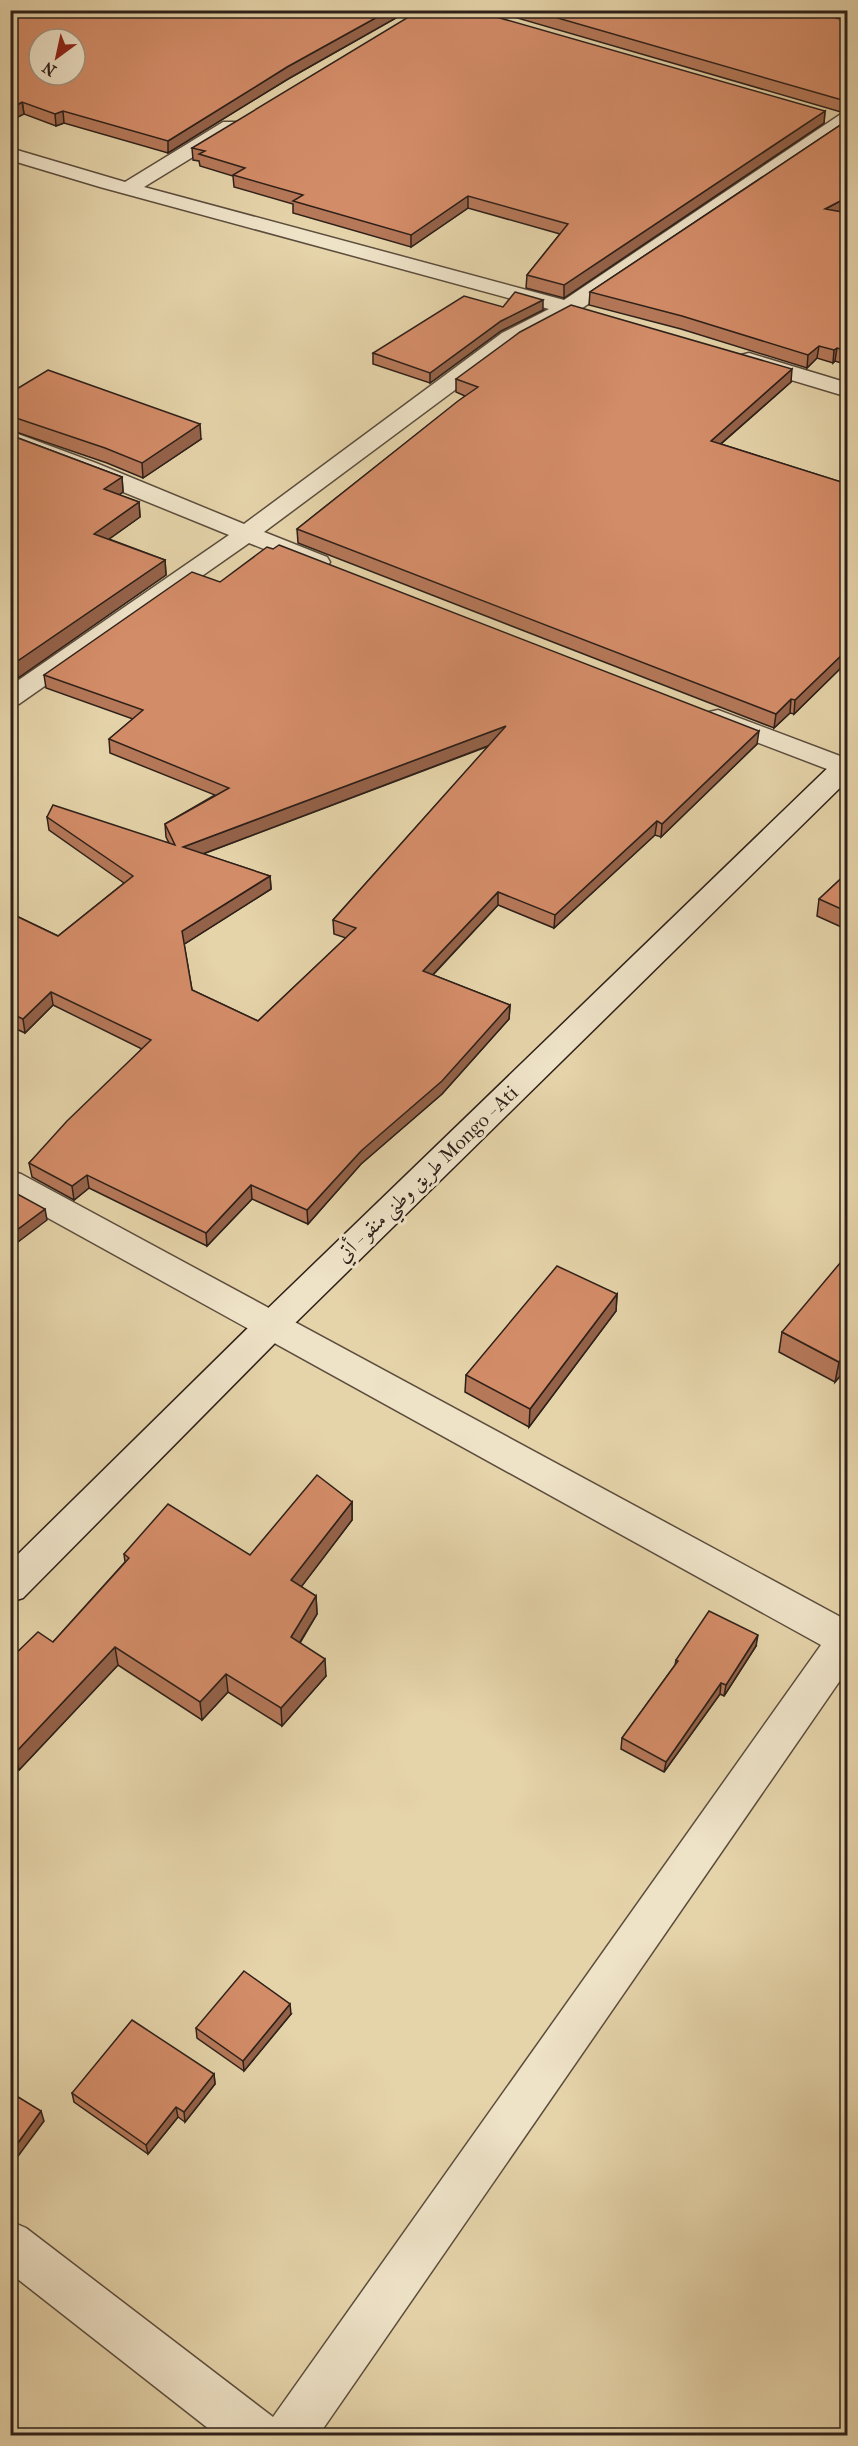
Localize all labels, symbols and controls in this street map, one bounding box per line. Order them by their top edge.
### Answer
north arrow [27,27,87,87]
text: N [38,57,59,80]
street label: طريق وطني منقو - أتي Mongo - Ati [329,1079,528,1272]

